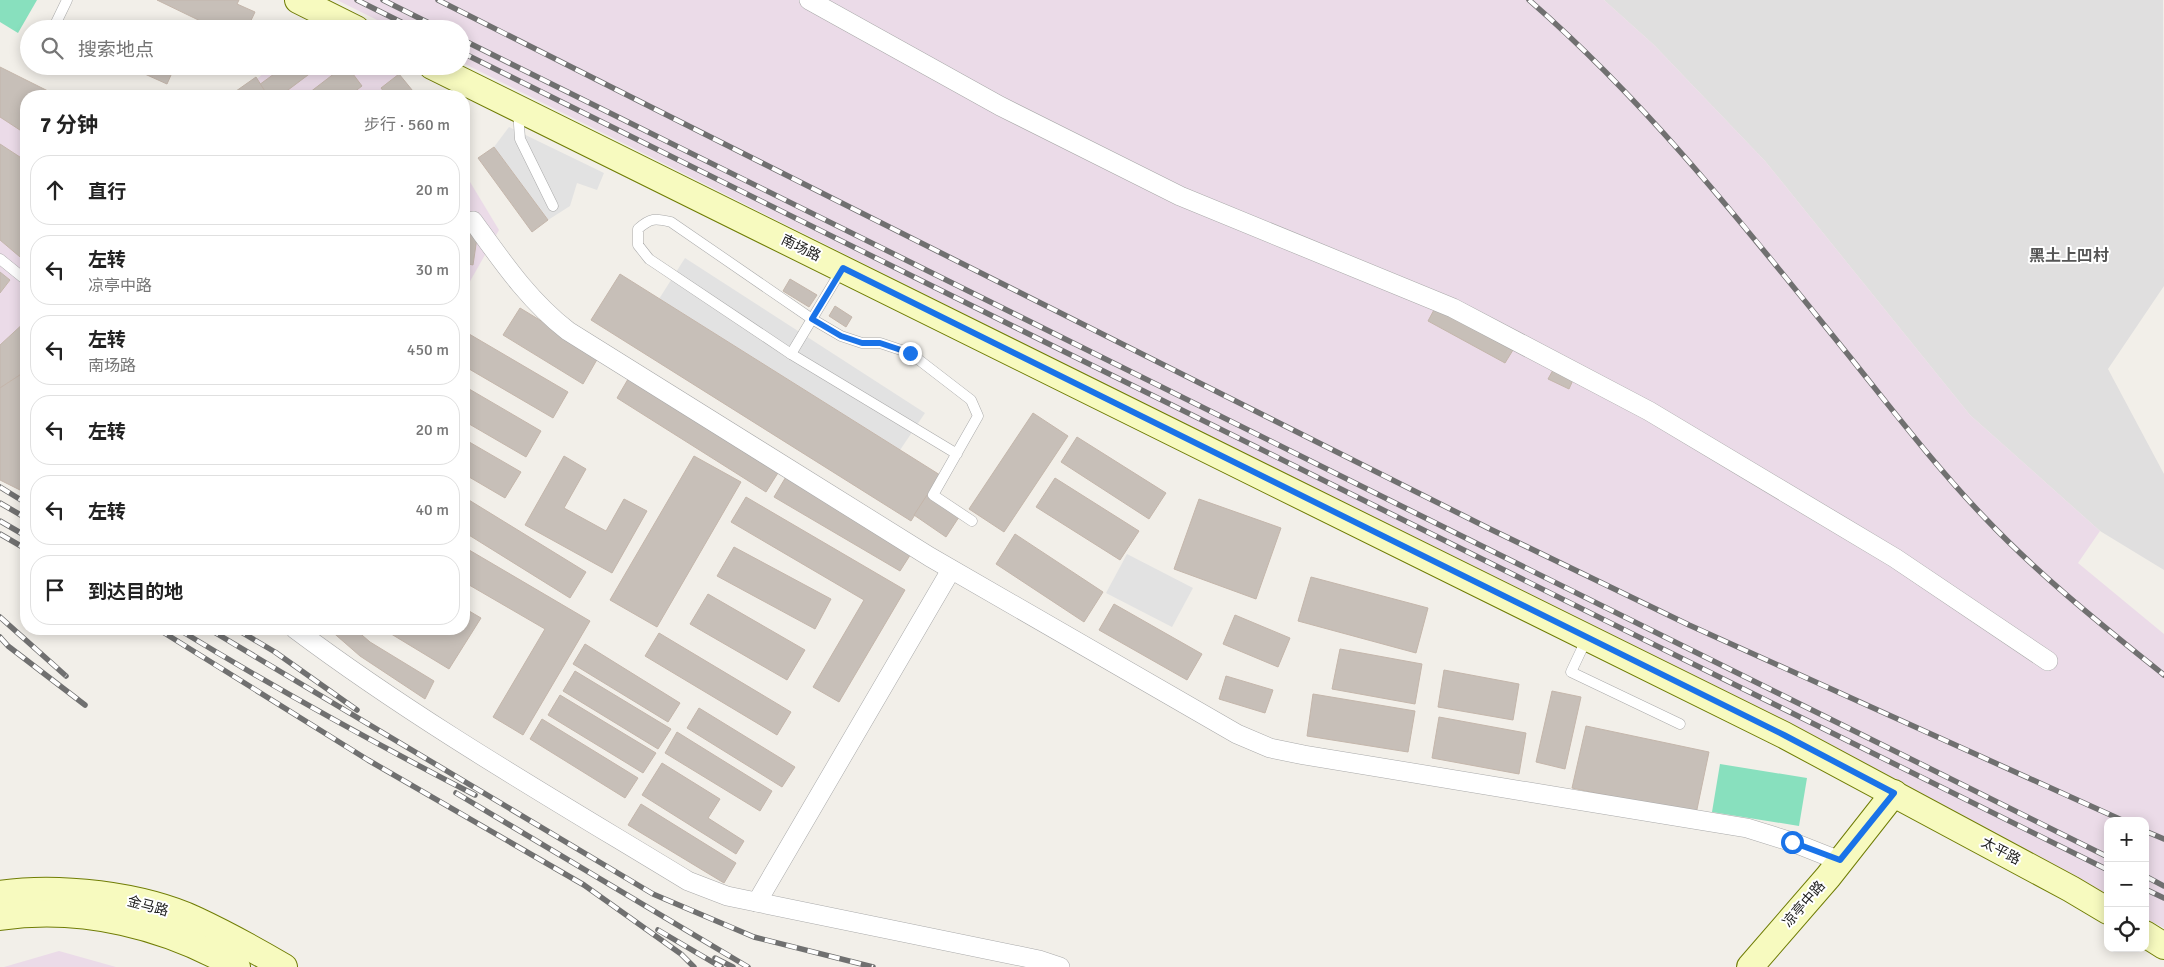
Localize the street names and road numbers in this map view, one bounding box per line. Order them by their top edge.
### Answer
street label: 南场路 [778,231,824,265]
street label: 太平路 [1978,834,2024,868]
street label: 凉亭中路 [1779,877,1829,931]
street label: 金马路 [126,892,170,920]

